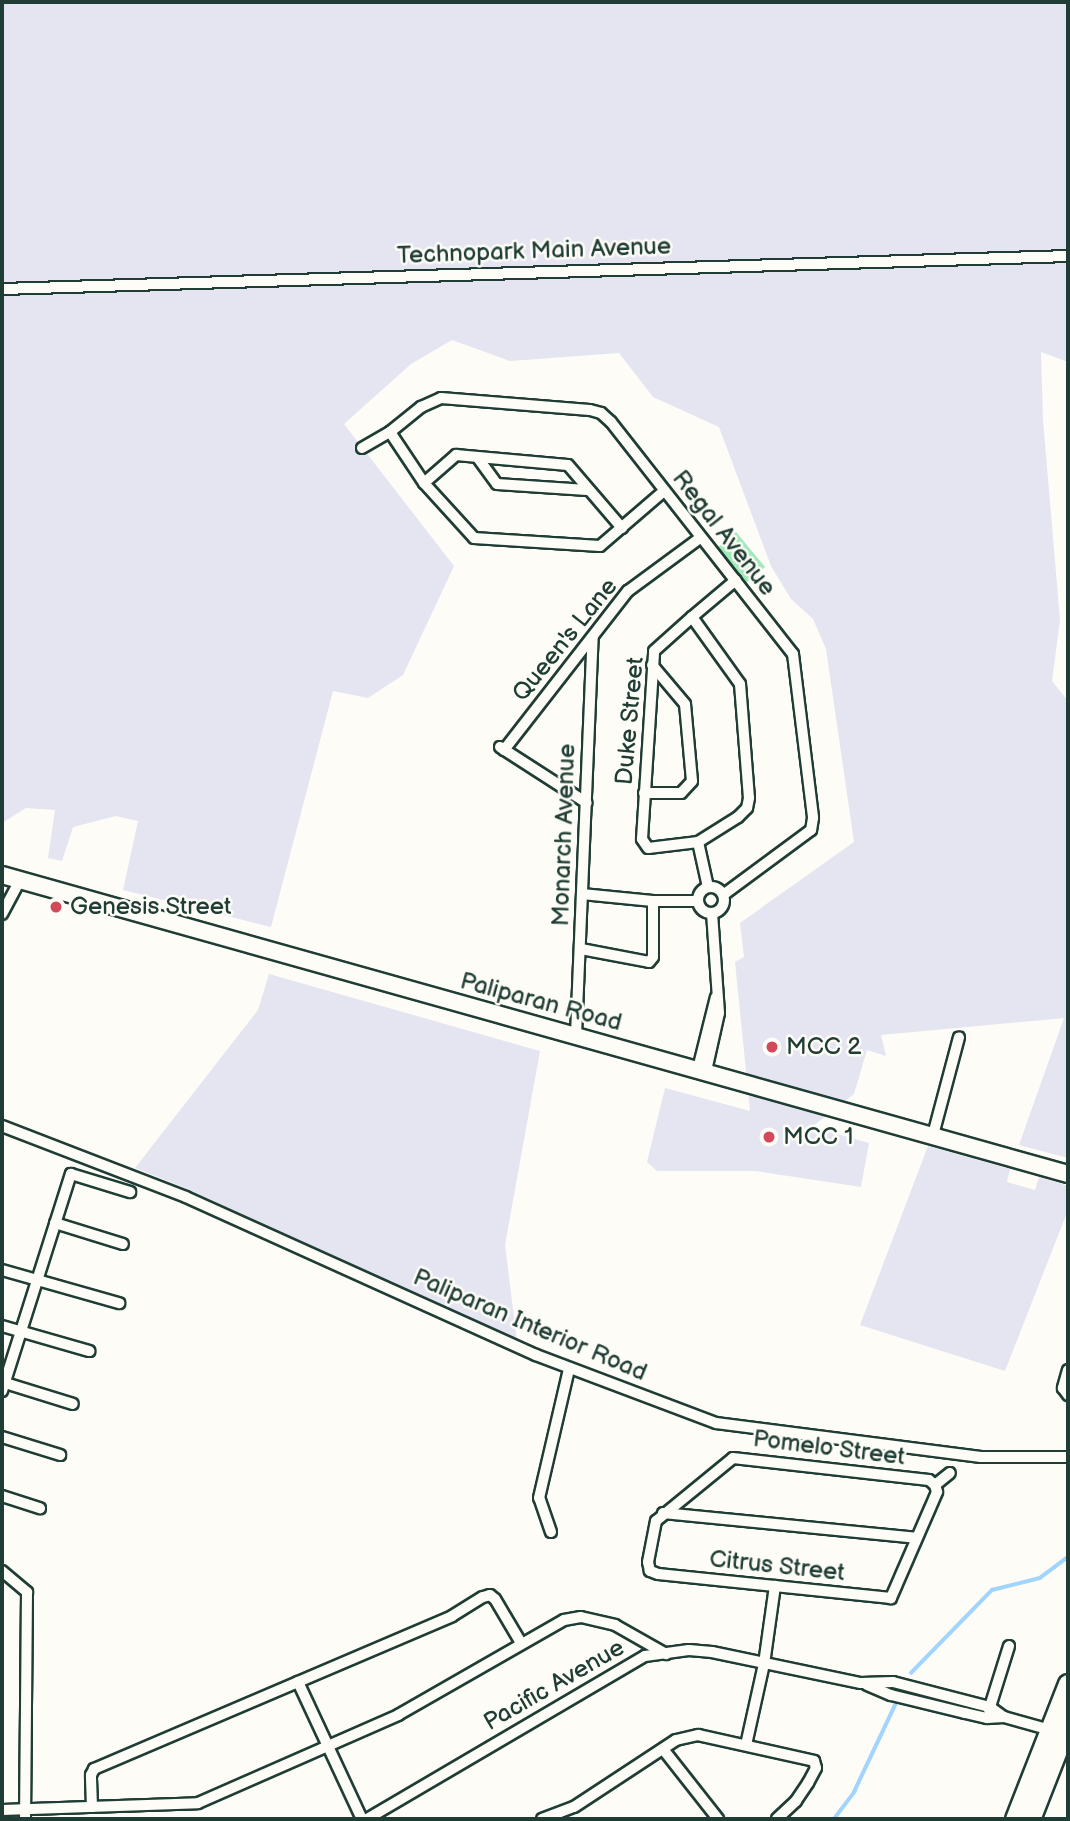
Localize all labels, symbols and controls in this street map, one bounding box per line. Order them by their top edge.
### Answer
street label: Technopark Main Avenue [396,232,672,270]
street label: Regal Avenue [666,465,782,601]
street label: Queen's Lane [507,573,623,707]
street label: Duke Street [610,656,650,786]
street label: Monarch Avenue [546,743,582,927]
place label: Genesis Street [70,893,232,921]
marker: Genesis Street [48,899,64,915]
street label: Paliparan Road [457,967,625,1037]
place label: MCC 2 [786,1033,861,1061]
marker: MCC 2 [764,1039,780,1055]
place label: MCC 1 [783,1123,854,1151]
marker: MCC 1 [761,1129,777,1145]
street label: Paliparan Interior Road [409,1263,651,1387]
street label: Pomelo Street [751,1424,907,1472]
street label: Citrus Street [708,1545,846,1587]
street label: Pacific Avenue [479,1633,629,1737]

